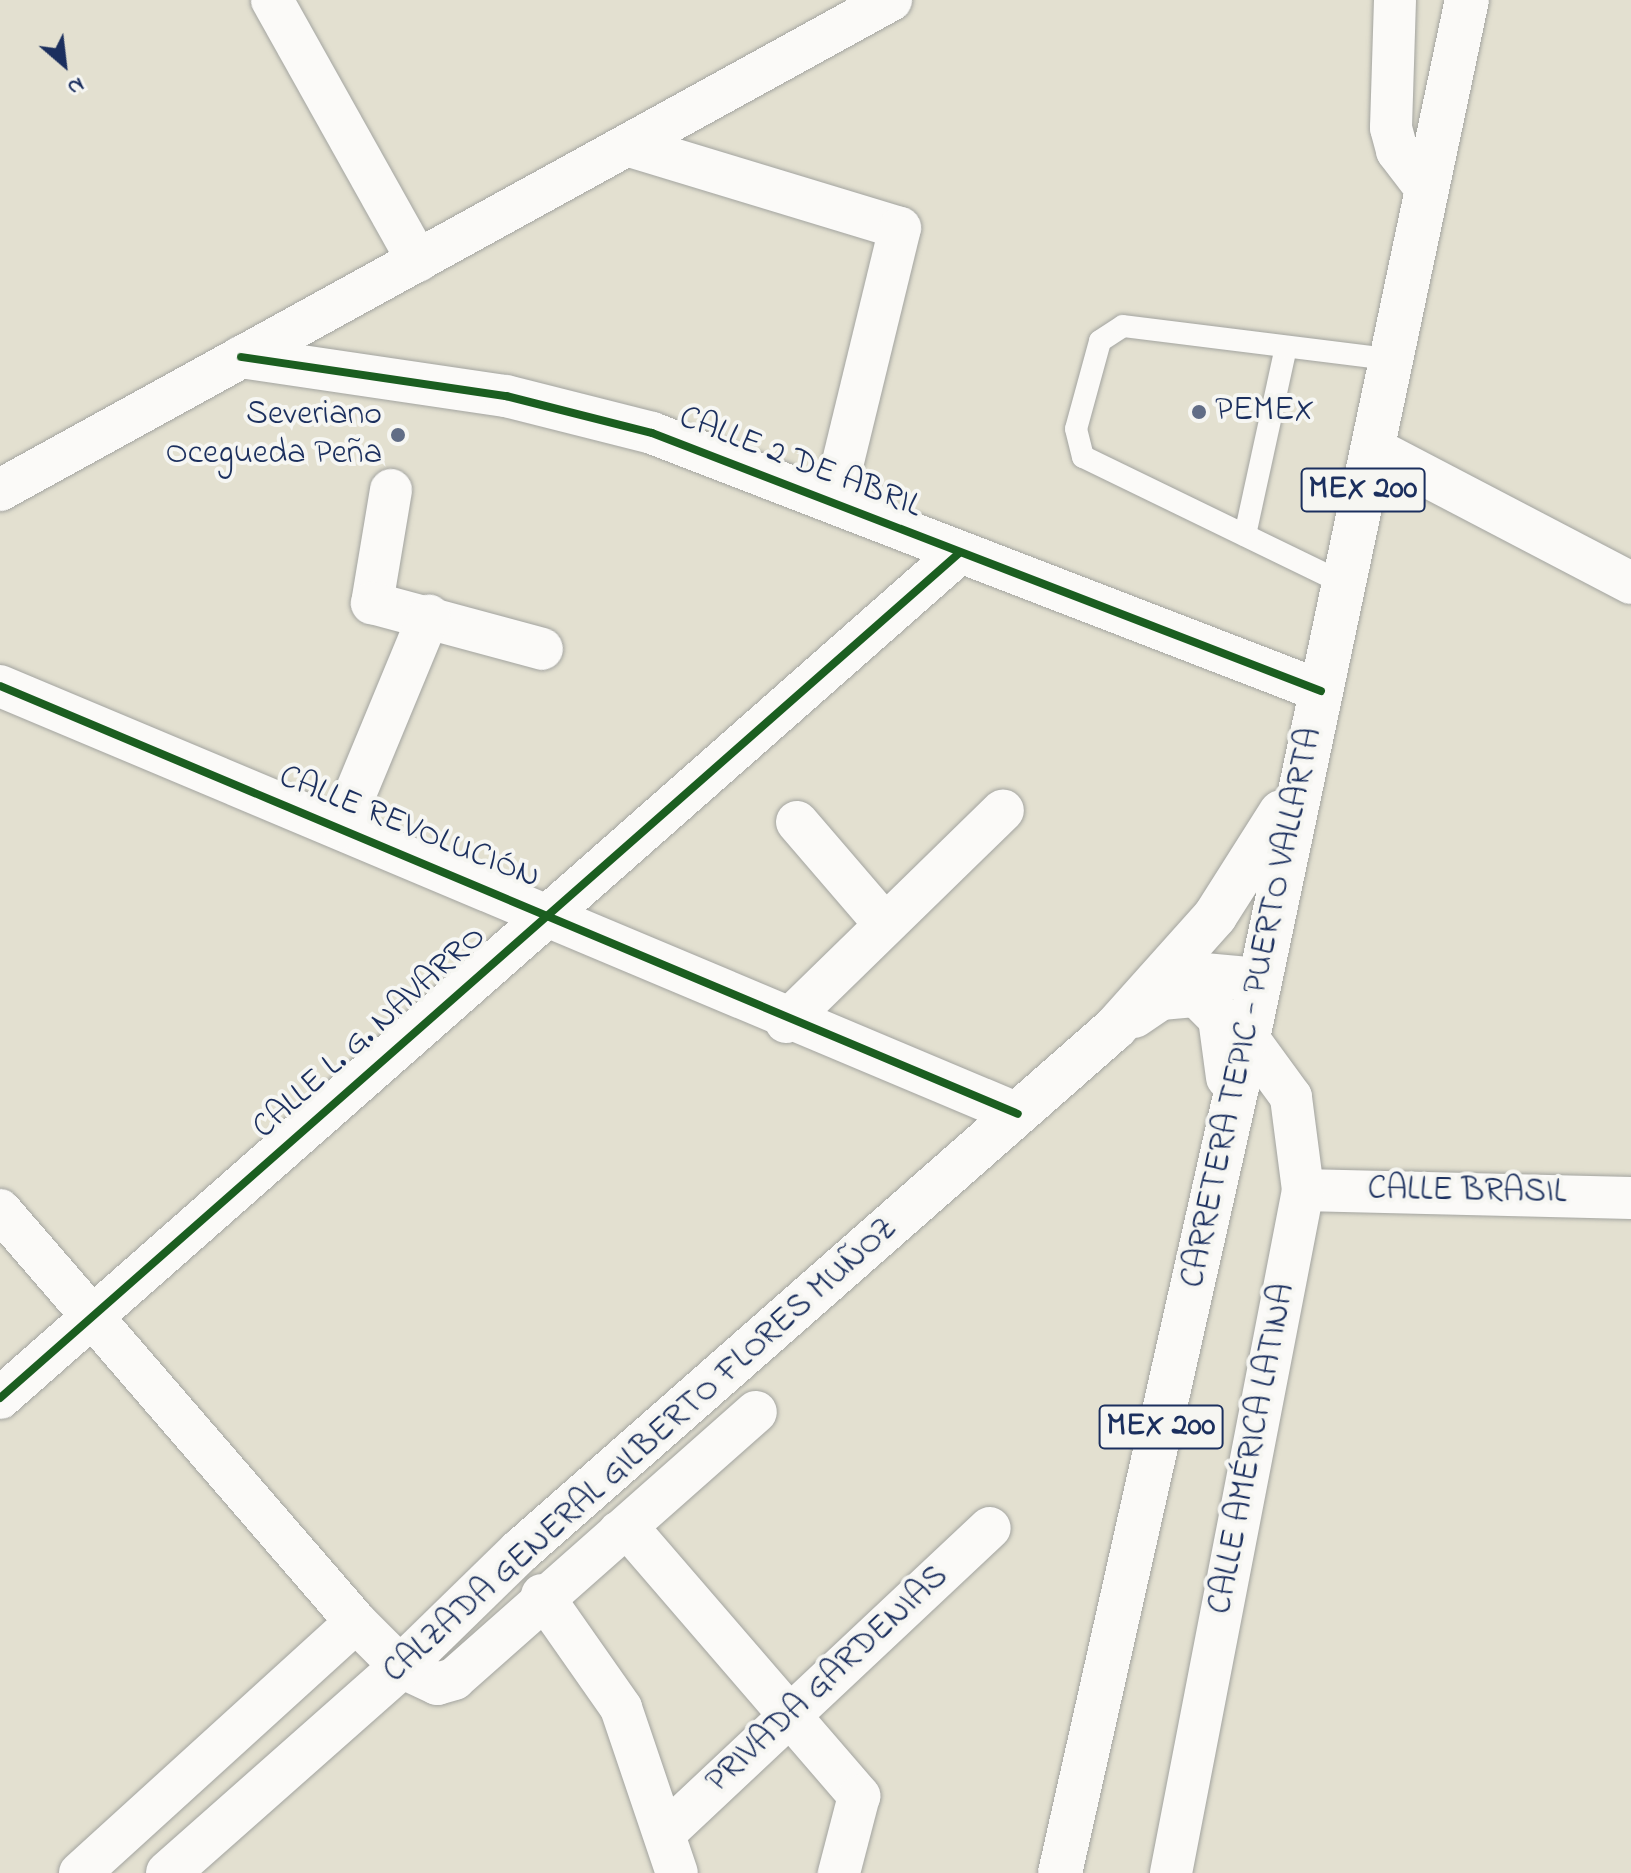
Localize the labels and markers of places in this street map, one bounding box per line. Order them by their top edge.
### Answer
place label: PEMEX [1215,392,1314,432]
place label: Severiano Ocegueda Peña [165,395,382,474]
marker: PEMEX [1190,403,1208,421]
marker: Severiano Ocegueda Peña [389,426,407,444]

